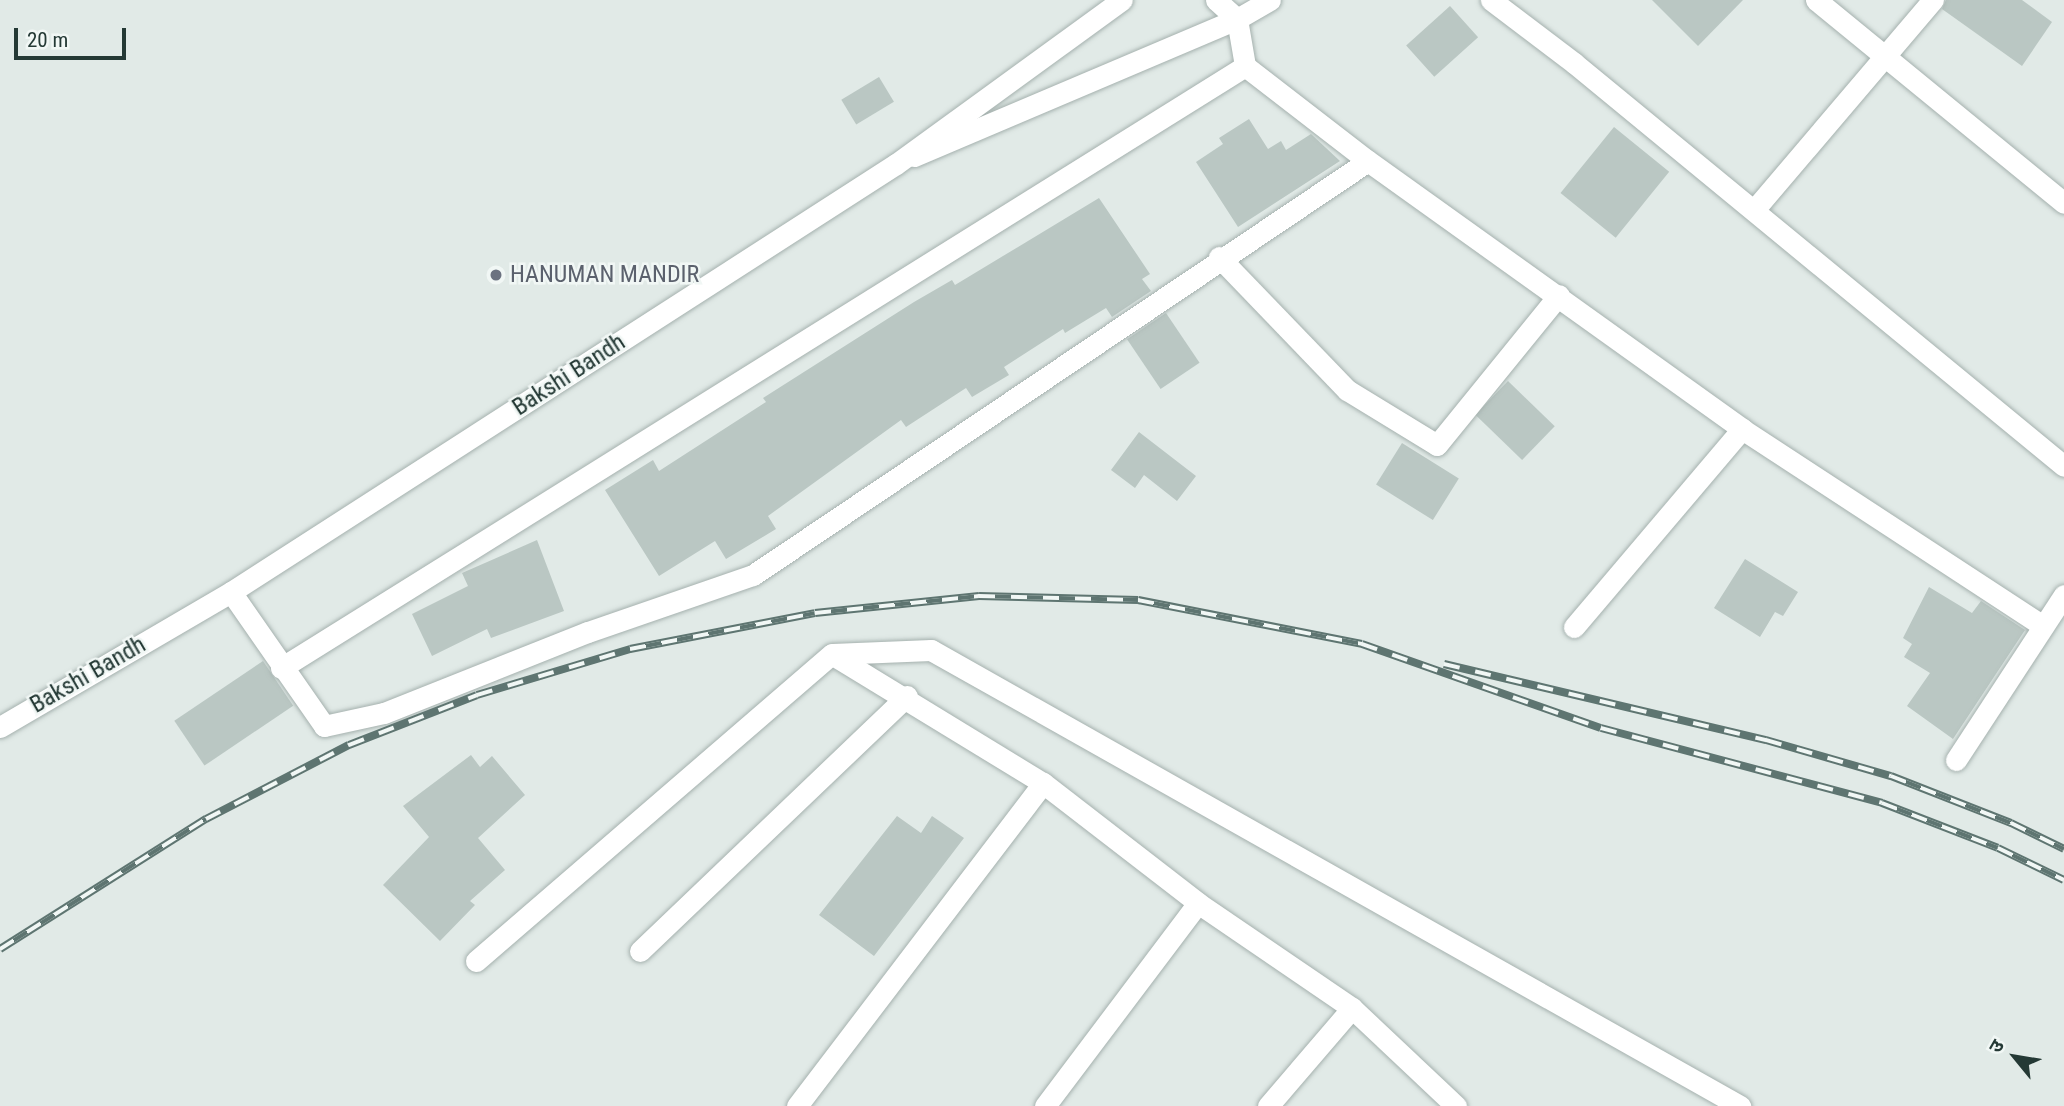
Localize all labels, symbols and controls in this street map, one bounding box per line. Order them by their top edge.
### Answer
scale bar [18,14,130,58]
text: 20 m [27,28,68,52]
place label: HANUMAN MANDIR [510,261,699,289]
marker: HANUMAN MANDIR [488,267,504,283]
street label: Bakshi Bandh [507,328,631,422]
street label: Bakshi Bandh [25,630,151,720]
north arrow [1980,1022,2050,1092]
text: उ [1984,1036,2009,1057]

